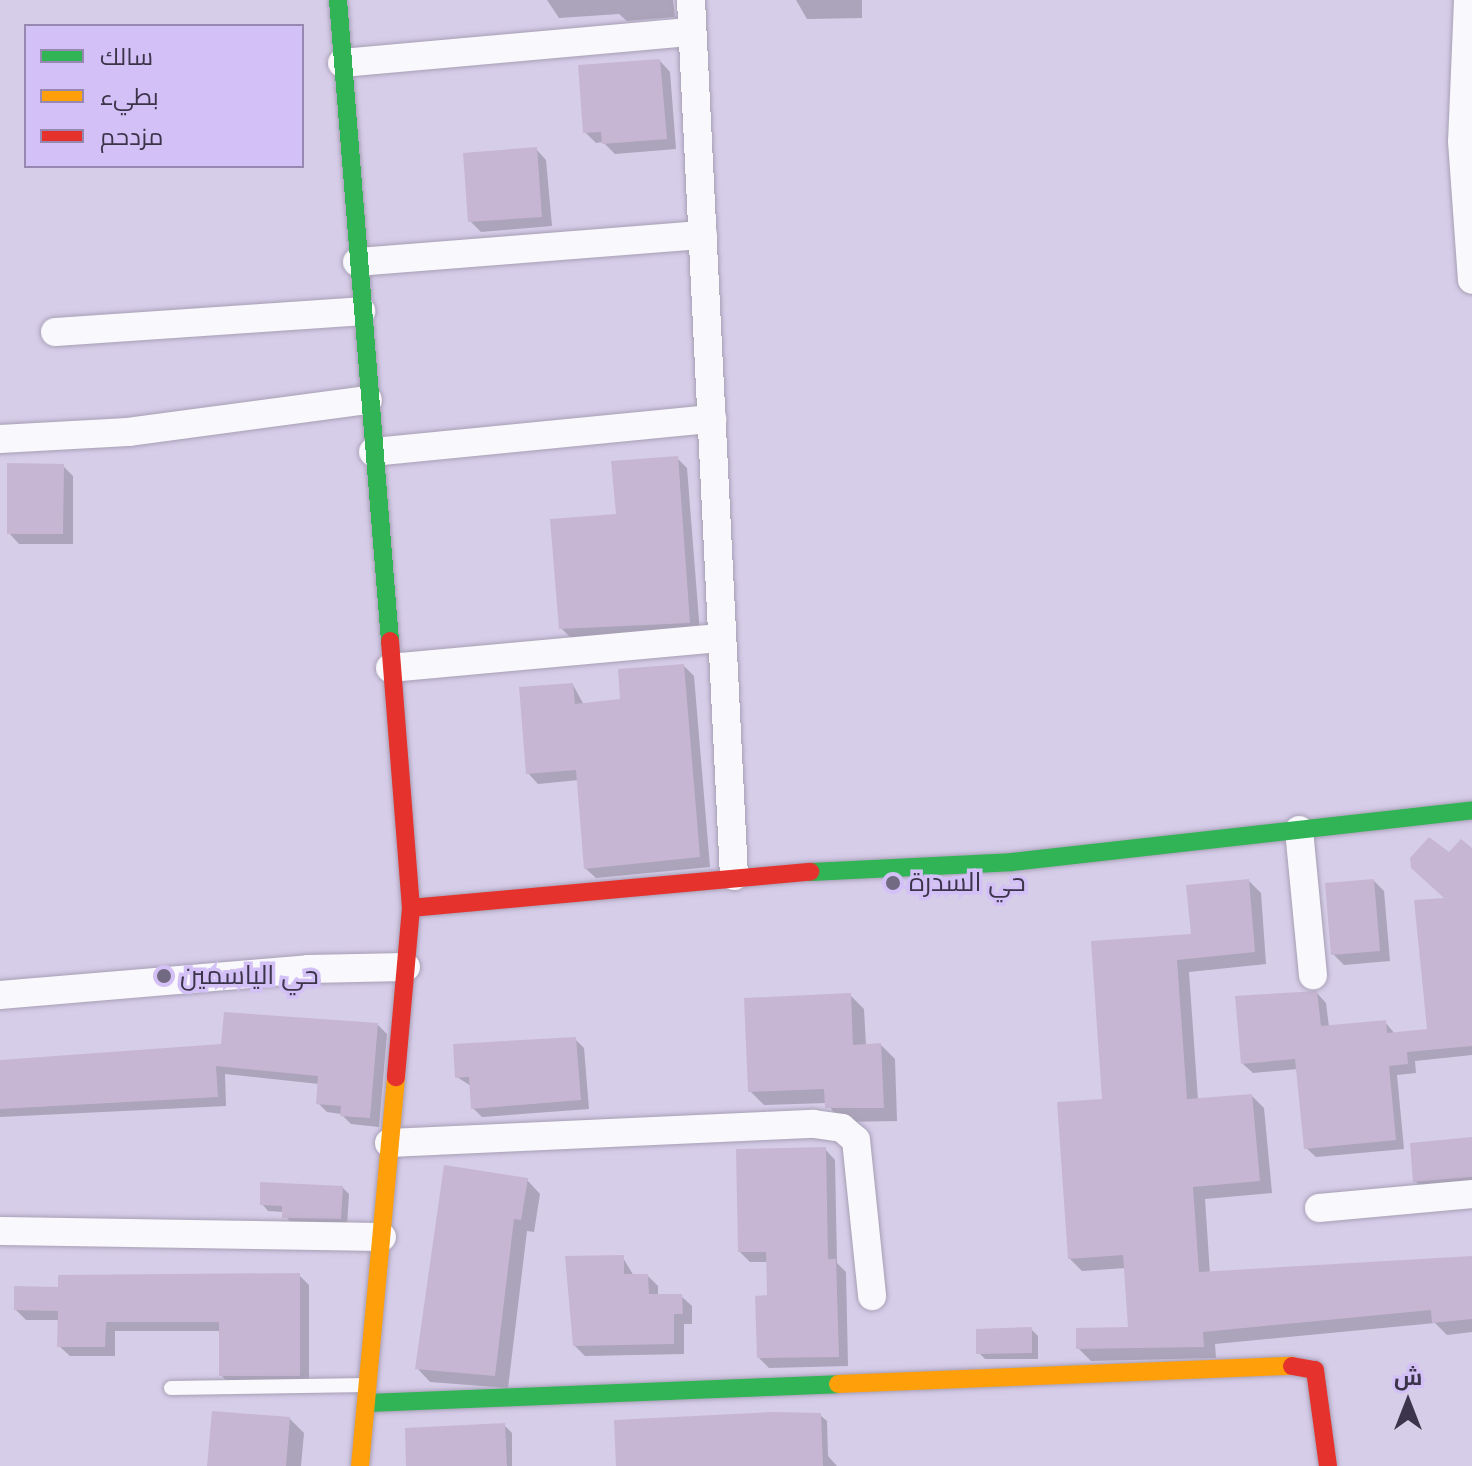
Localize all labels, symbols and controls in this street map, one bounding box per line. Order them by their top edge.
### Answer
legend [24,24,304,168]
text: سالك [100,41,153,72]
text: بطيء [100,81,159,112]
text: مزدحم [100,121,163,152]
place label: حي السدرة [909,867,1026,899]
marker: حي السدرة [884,874,902,892]
place label: حي الياسمين [180,960,319,992]
marker: حي الياسمين [155,967,173,985]
north arrow [1368,1362,1448,1442]
text: ش [1394,1363,1422,1392]

